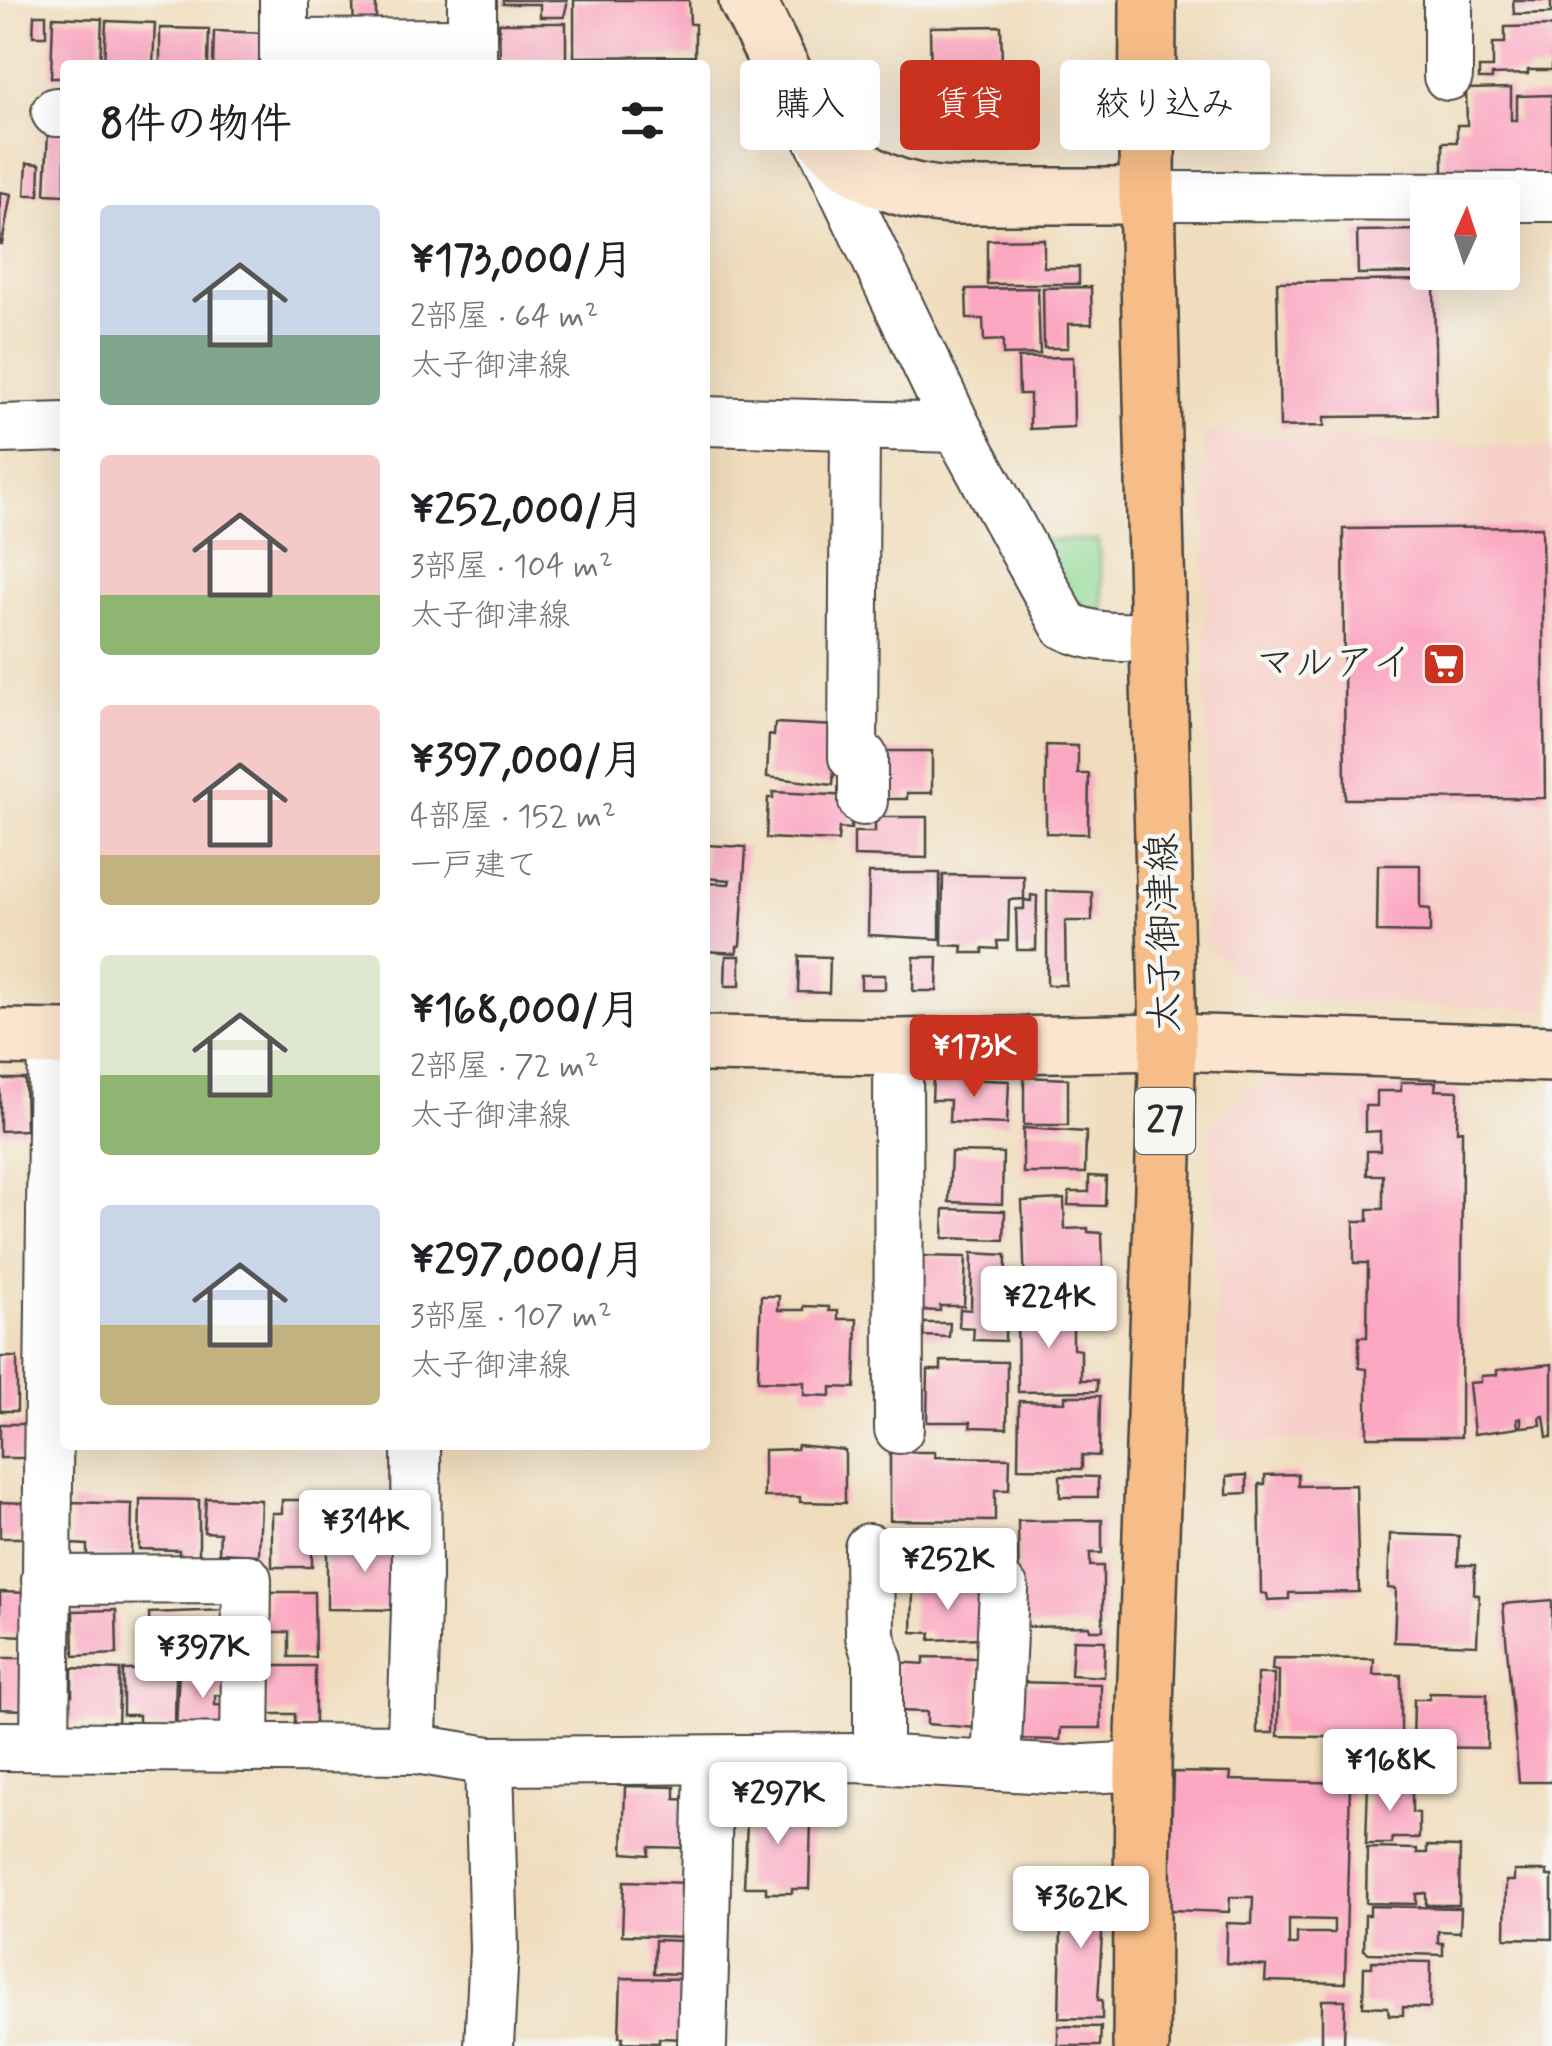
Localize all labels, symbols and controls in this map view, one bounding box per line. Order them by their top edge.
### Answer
chip: 購入 [740,60,880,150]
chip: 賃貸 [900,60,1040,150]
chip: 絞り込み [1060,60,1270,150]
icon: filters [615,93,670,148]
text: 8件の物件 [100,98,292,153]
north arrow [1410,180,1520,290]
map controls [1410,180,1520,290]
text: ¥173,000/月 [410,234,633,289]
icon: home [180,245,300,365]
text: 2部屋 · 64 m² [410,296,598,338]
text: 太子御津線 [410,345,570,387]
text: ¥252,000/月 [410,484,644,539]
icon: home [180,495,300,615]
text: 3部屋 · 104 m² [410,546,613,588]
text: 太子御津線 [410,595,570,637]
place label: マルアイ [1255,638,1412,690]
supermarket icon: マルアイ [1421,641,1467,687]
text: ¥397,000/月 [410,734,644,789]
icon: home [180,745,300,865]
text: 4部屋 · 152 m² [410,796,616,838]
street label: 太子御津線 [1137,833,1193,1033]
text: 一戸建て [410,845,538,887]
text: ¥168,000/月 [410,984,641,1039]
icon: home [180,995,300,1115]
pin: ¥173K [904,1015,1044,1100]
text: ¥173K [932,1026,1016,1068]
text: 2部屋 · 72 m² [410,1046,599,1088]
road number: 27 [1135,1088,1195,1154]
text: 太子御津線 [410,1095,570,1137]
text: ¥297,000/月 [410,1234,645,1289]
icon: home [180,1245,300,1365]
pin: ¥224K [979,1266,1119,1351]
text: ¥224K [1003,1277,1095,1319]
text: 3部屋 · 107 m² [410,1296,612,1338]
text: 太子御津線 [410,1345,570,1387]
pin: ¥314K [295,1490,435,1575]
text: ¥314K [321,1501,409,1543]
pin: ¥252K [878,1528,1018,1613]
text: ¥252K [902,1539,994,1581]
pin: ¥397K [133,1616,273,1701]
text: ¥397K [157,1627,249,1669]
pin: ¥168K [1320,1729,1460,1814]
text: ¥168K [1345,1740,1435,1782]
pin: ¥297K [708,1762,848,1847]
text: ¥297K [731,1773,825,1815]
pin: ¥362K [1011,1866,1151,1951]
text: ¥362K [1035,1877,1127,1919]

